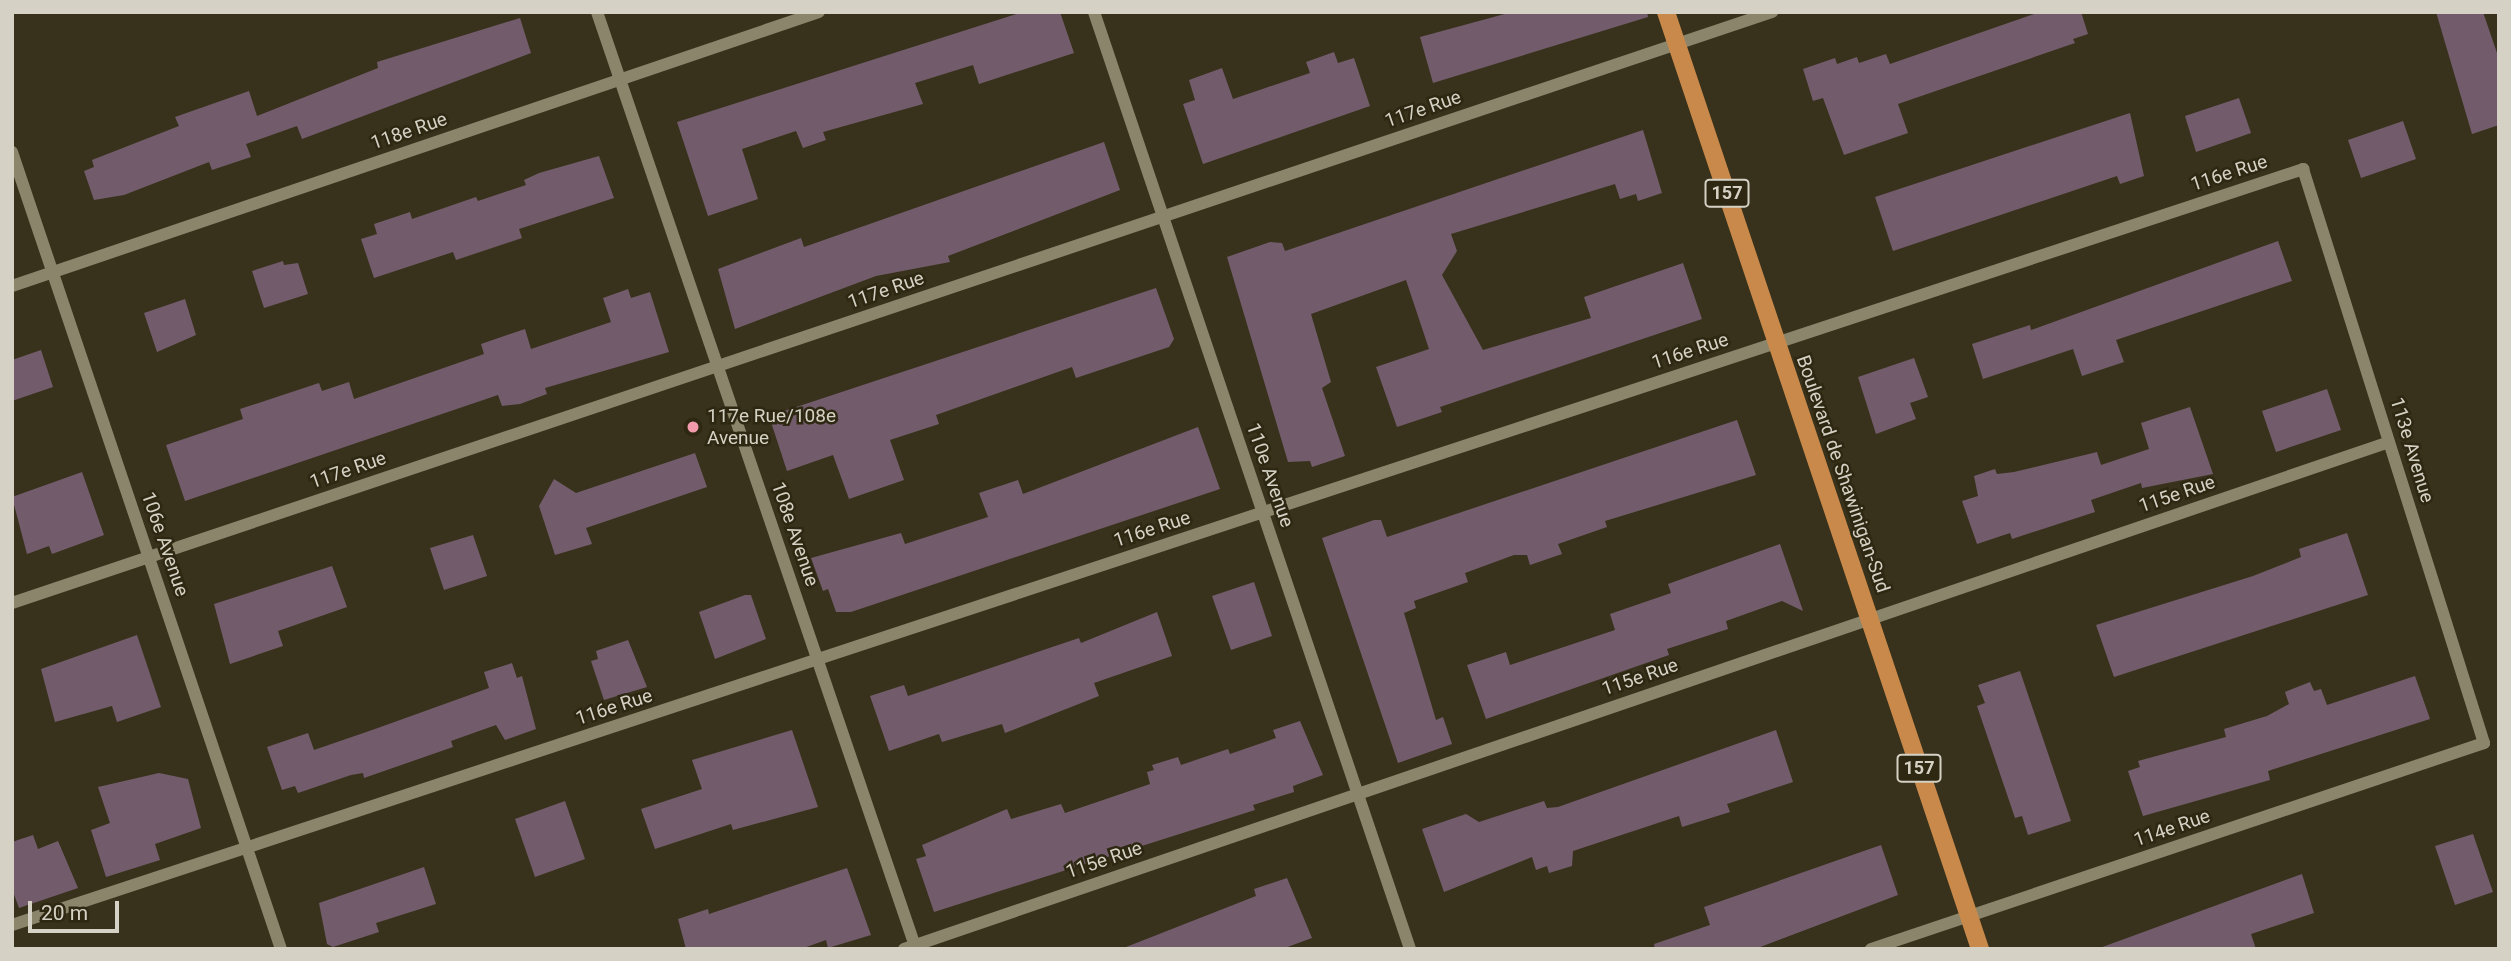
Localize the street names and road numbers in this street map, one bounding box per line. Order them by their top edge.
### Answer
street label: 117e Rue [1382,85,1464,133]
street label: 118e Rue [368,107,450,155]
street label: 116e Rue [2188,150,2270,196]
road number: 157 [1704,178,1750,208]
street label: 117e Rue [845,266,927,314]
street label: 116e Rue [1649,328,1731,374]
street label: Boulevard de Shawinigan-Sud [1792,352,1894,596]
street label: 113e Avenue [2385,395,2439,505]
street label: 110e Avenue [1241,420,1299,530]
street label: 117e Rue [307,446,389,494]
street label: 115e Rue [2136,470,2218,518]
street label: 108e Avenue [766,479,824,589]
street label: 106e Avenue [136,489,194,599]
street label: 116e Rue [1111,506,1193,552]
street label: 115e Rue [1599,653,1681,701]
street label: 116e Rue [573,684,655,730]
road number: 157 [1896,754,1942,782]
street label: 114e Rue [2131,804,2213,852]
street label: 115e Rue [1063,836,1145,884]

